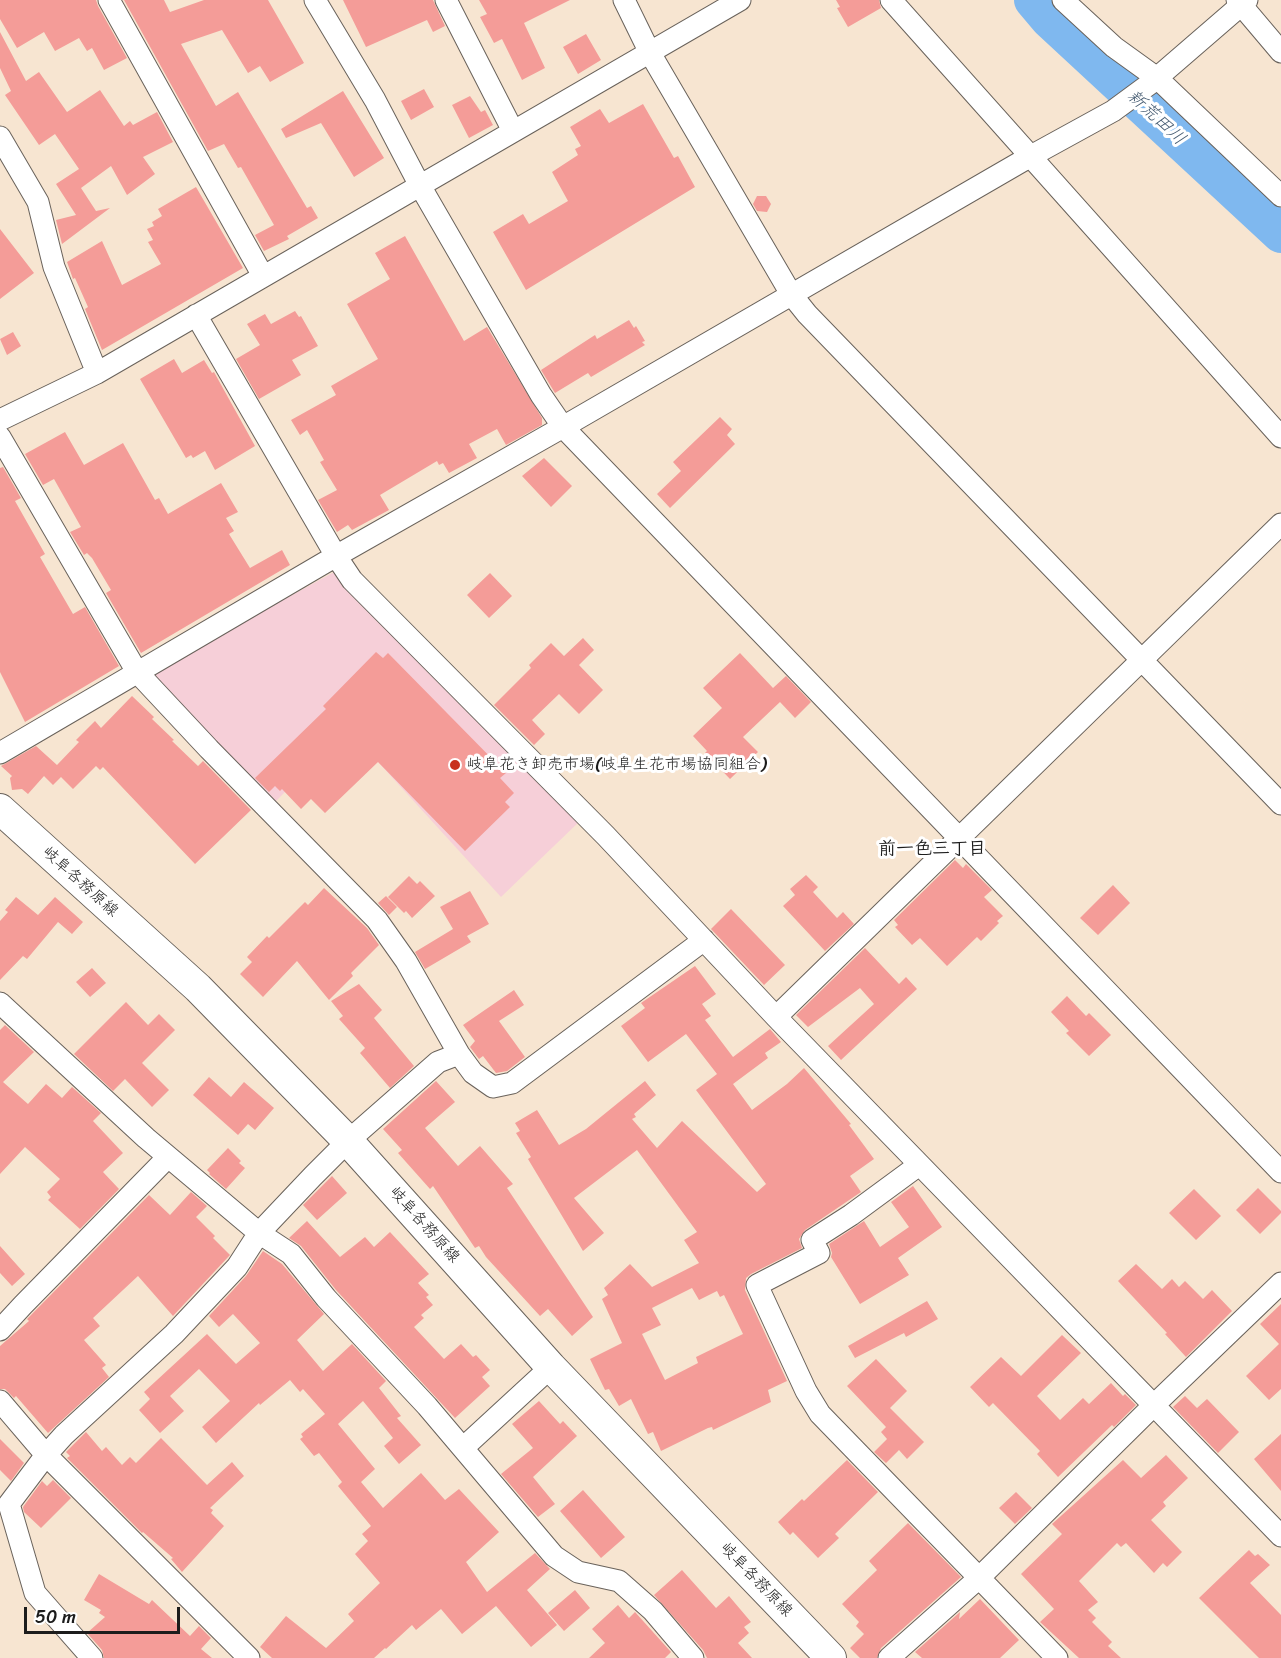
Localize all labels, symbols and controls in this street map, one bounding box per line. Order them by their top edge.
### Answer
water label: 新荒田川 [1122,86,1190,150]
place label: 岐阜花き卸売市場(岐阜生花市場協同組合) [467,755,766,775]
marker: 岐阜花き卸売市場(岐阜生花市場協同組合) [448,758,462,772]
district label: 前一色三丁目 [878,838,986,860]
street label: 岐阜各務原線 [38,843,122,921]
street label: 岐阜各務原線 [385,1183,463,1267]
street label: 岐阜各務原線 [716,1539,796,1621]
scale bar [27,1595,183,1633]
text: 50 m [35,1601,76,1633]

